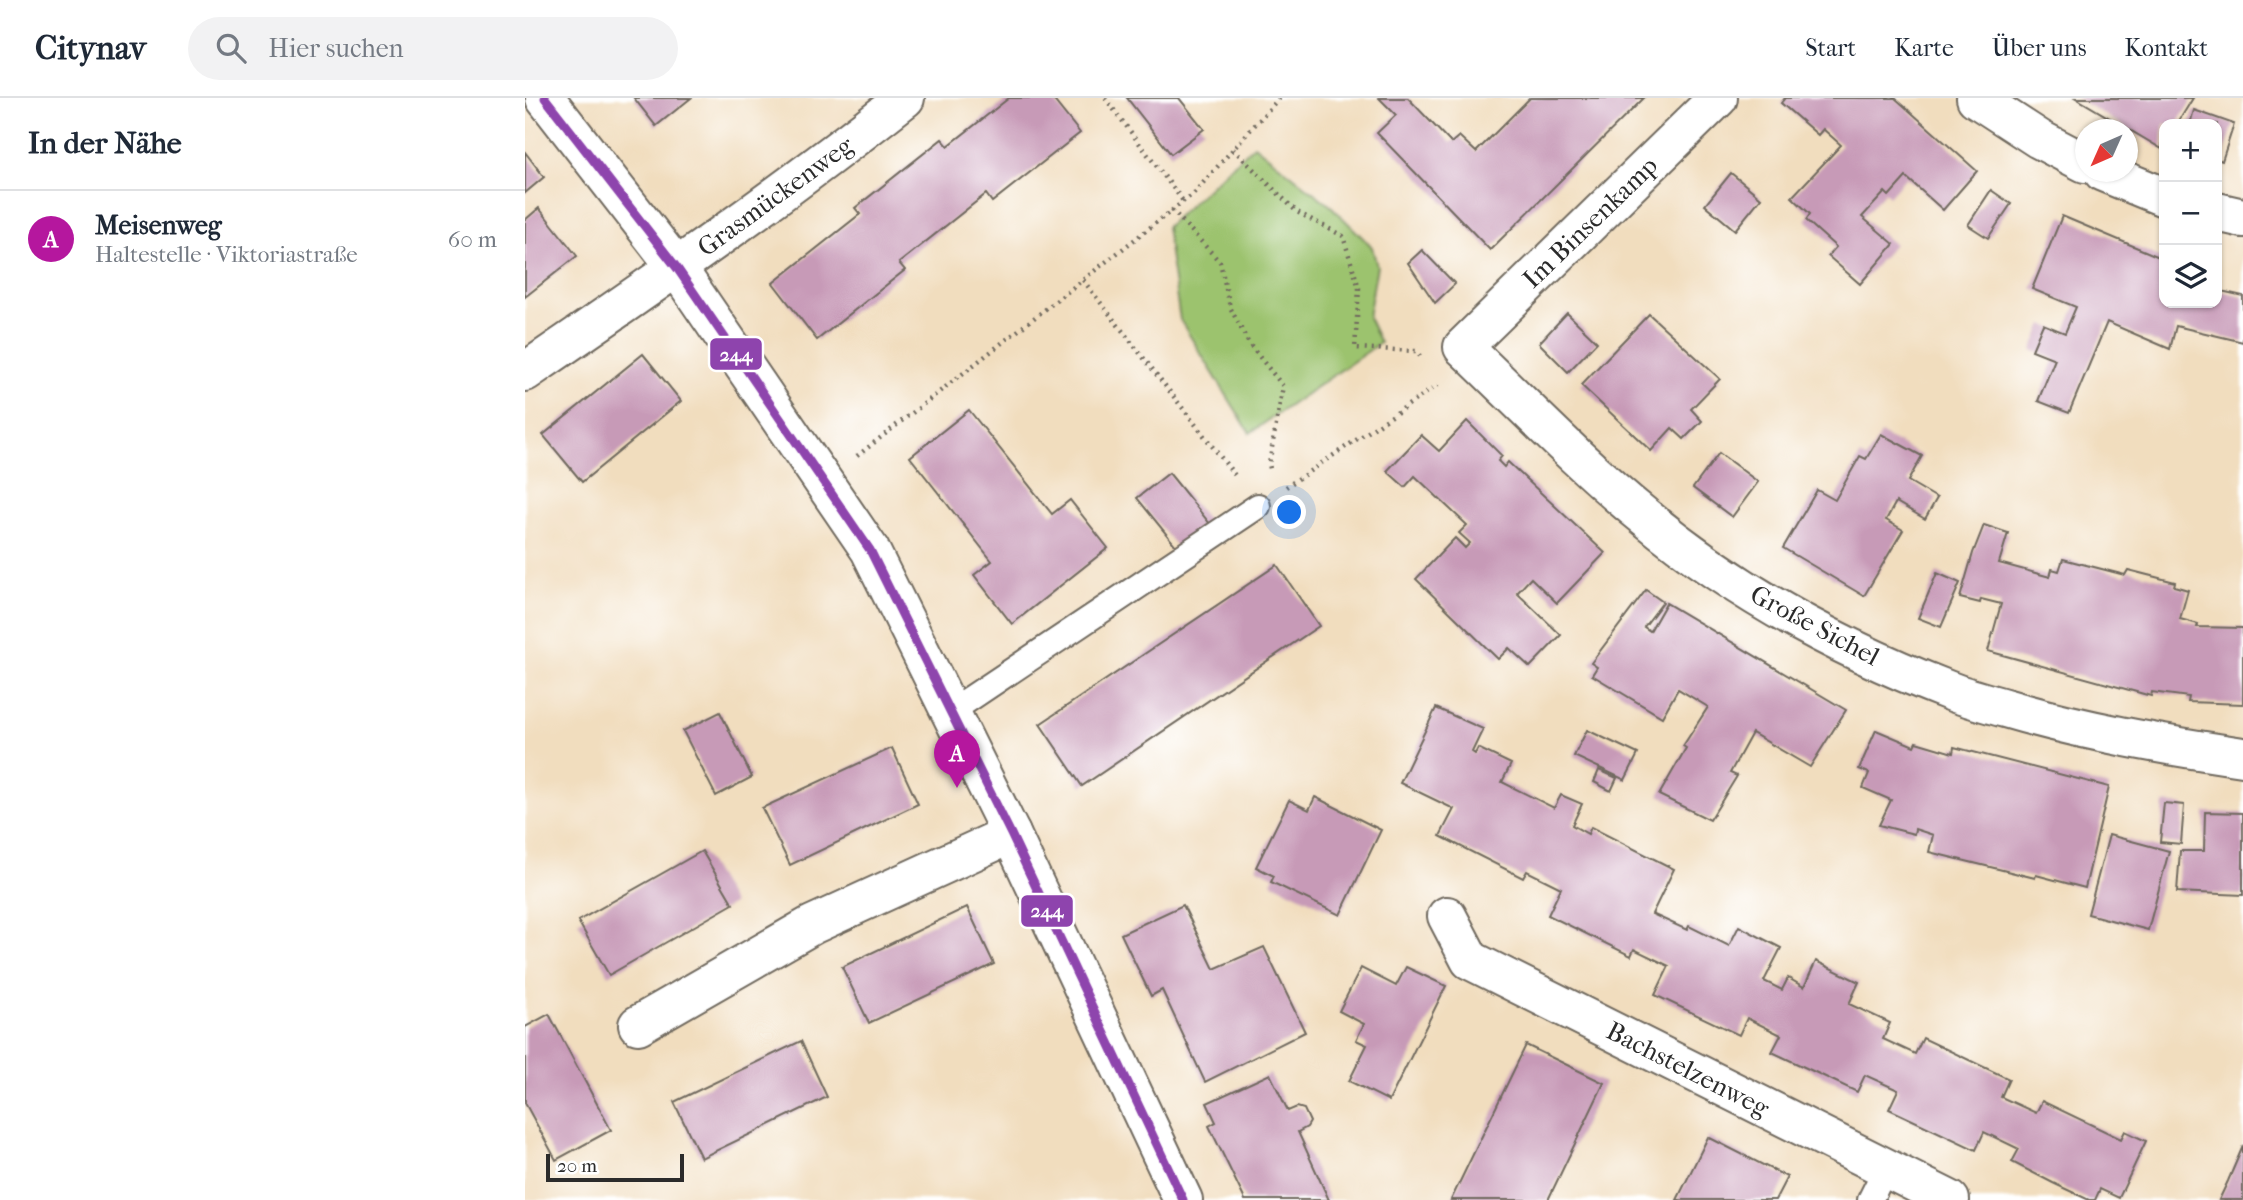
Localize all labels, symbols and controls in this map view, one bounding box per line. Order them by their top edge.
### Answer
search box [188,17,678,80]
text: Citynav [35,29,146,68]
icon: search [212,29,250,67]
text: Hier suchen [268,33,404,64]
text: Start [1805,34,1856,62]
text: Karte [1894,34,1954,62]
text: Über uns [1992,34,2087,62]
text: Kontakt [2125,34,2208,62]
north arrow [2075,119,2138,182]
map controls [2159,119,2222,308]
button: + [2159,119,2222,182]
text: In der Nähe [28,126,182,161]
street label: Grasmückenweg [692,129,860,263]
street label: Im Binsenkamp [1516,150,1664,295]
button: − [2159,182,2222,245]
text: Meisenweg [95,210,222,241]
text: A [44,226,58,253]
text: 60 m [448,226,497,253]
text: Haltestelle · Viktoriastraße [95,241,358,268]
button: layers [2159,245,2222,308]
line badge: 244 [709,337,763,371]
text: 244 [720,344,753,366]
your location [1272,495,1306,529]
street label: Große Sichel [1745,579,1885,672]
pin: A [934,730,980,788]
line badge: 244 [1020,894,1074,928]
text: 244 [1031,900,1064,922]
street label: Bachstelzenweg [1601,1015,1775,1124]
scale bar [546,1151,684,1183]
text: 20 m [557,1155,597,1177]

